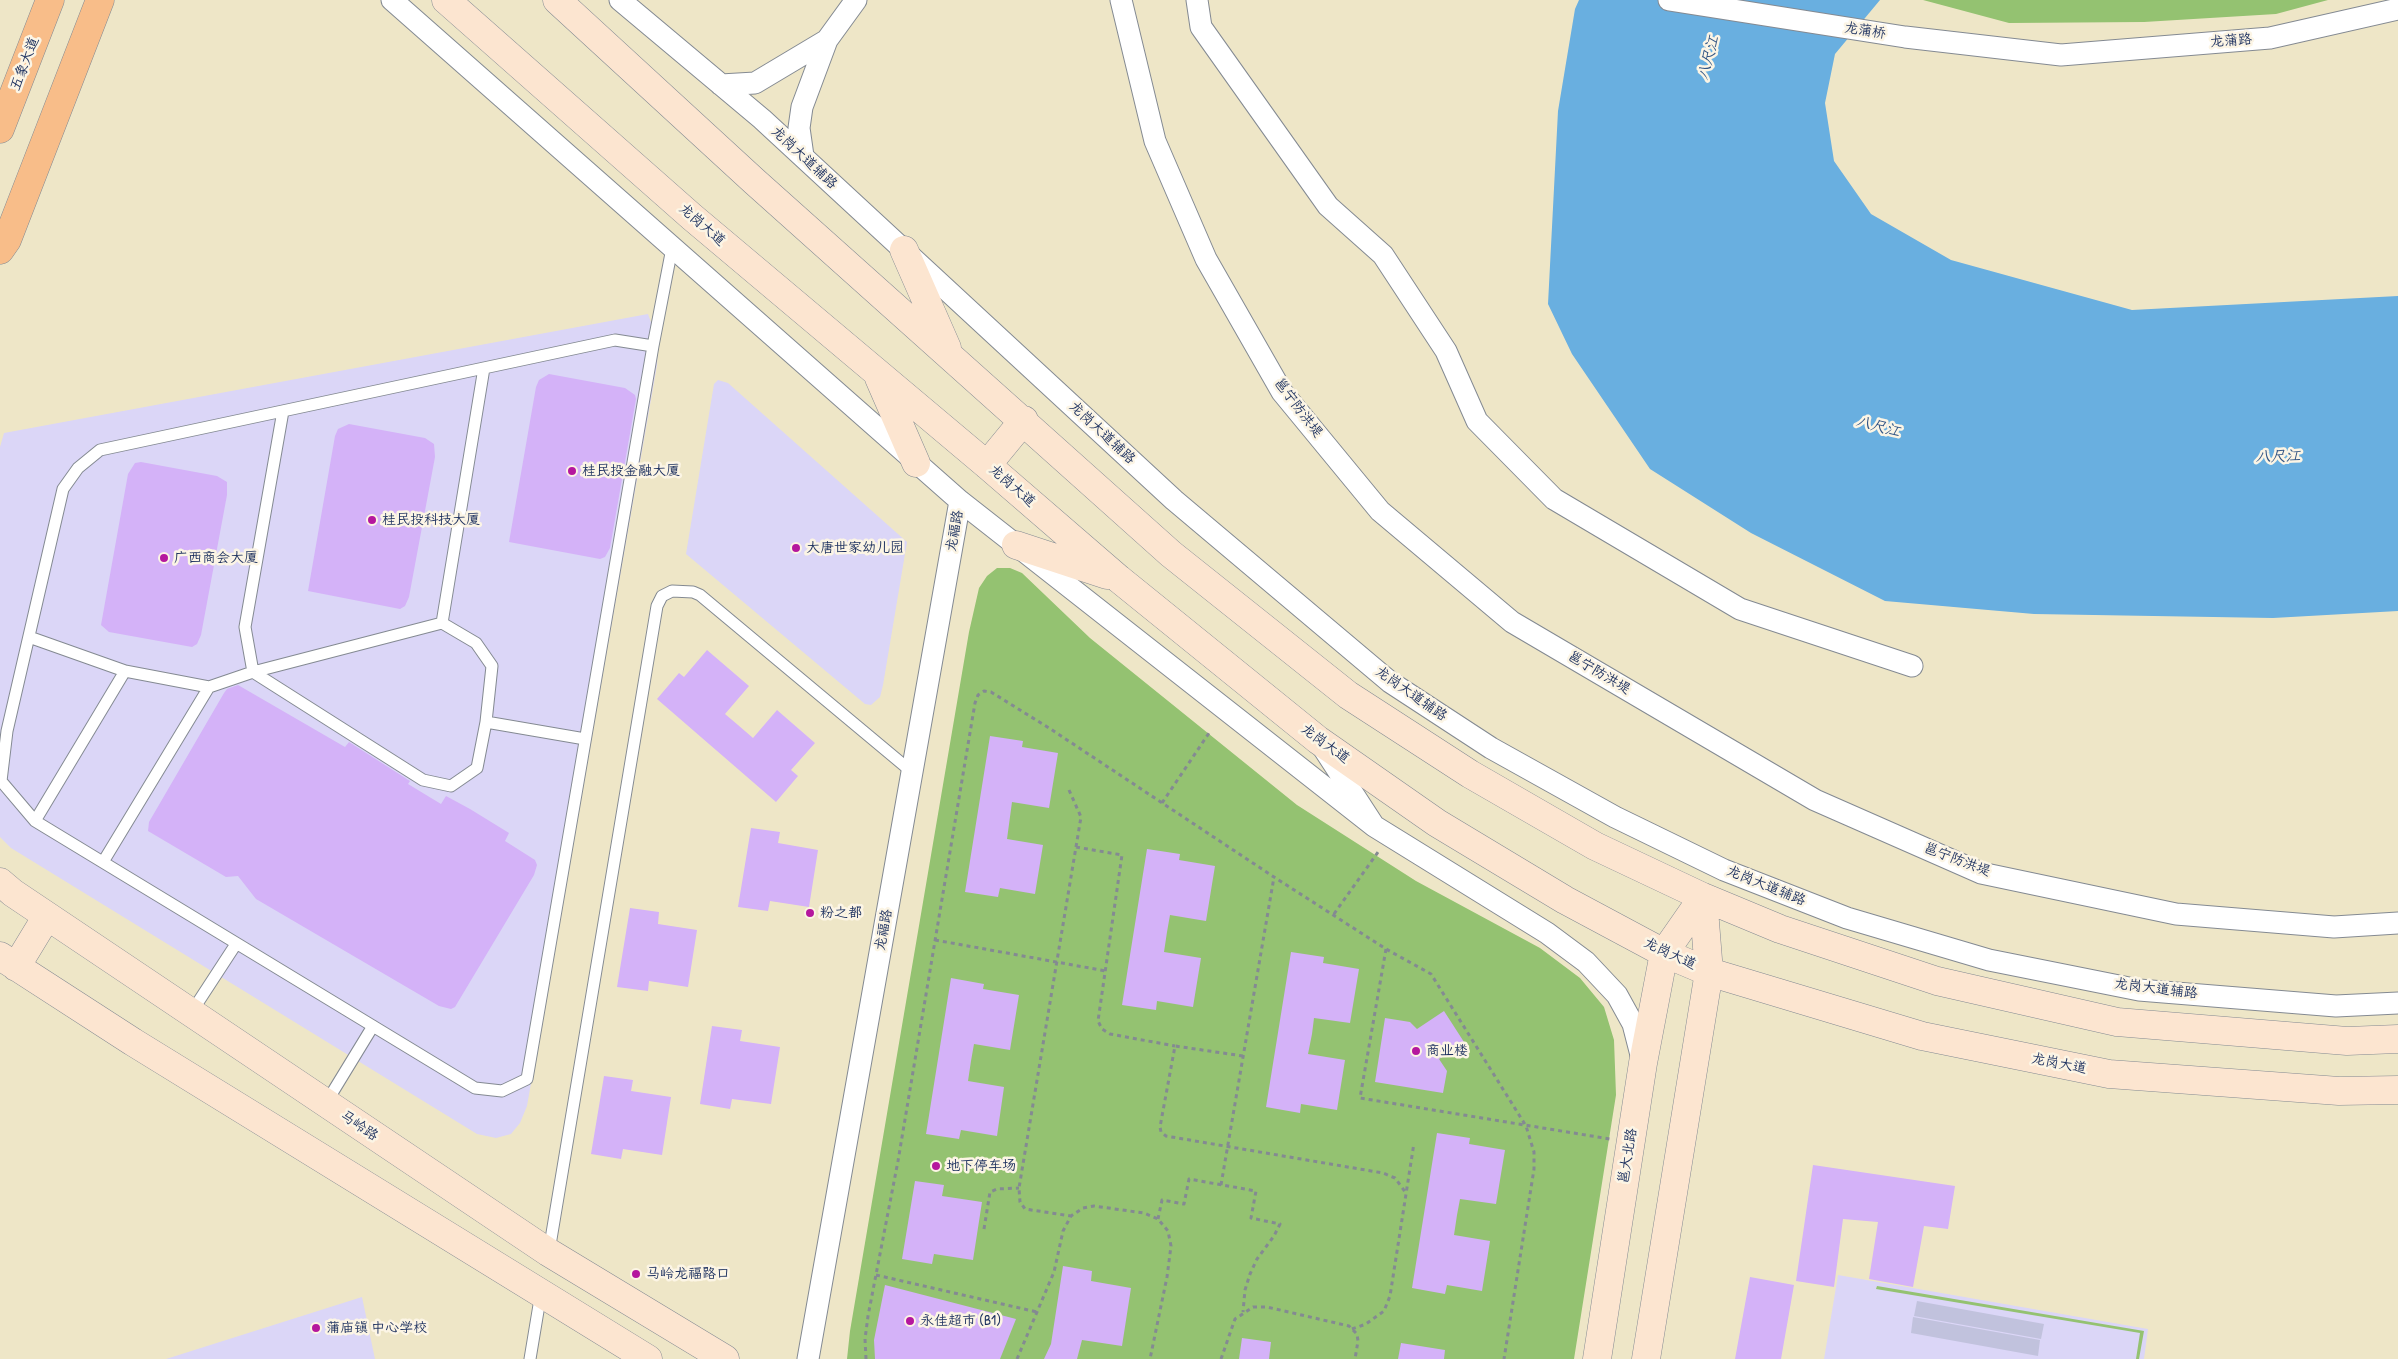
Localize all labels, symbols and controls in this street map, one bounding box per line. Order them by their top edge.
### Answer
street label: 龙蒲桥 [1843,19,1887,43]
street label: 龙蒲路 [2209,31,2253,51]
water label: 八尺江 [1694,34,1724,82]
street label: 五象大道 [7,35,43,93]
street label: 龙岗大道辅路 [768,123,840,193]
street label: 龙岗大道 [675,200,729,250]
street label: 邕宁防洪堤 [1270,375,1326,441]
street label: 龙岗大道辅路 [1066,398,1138,468]
water label: 八尺江 [1854,412,1902,442]
water label: 八尺江 [2255,448,2301,466]
street label: 龙岗大道 [985,461,1039,511]
place label: 桂民投金融大厦 [582,463,680,479]
marker: 桂民投金融大厦 [566,465,578,477]
street label: 龙福路 [943,509,967,553]
place label: 桂民投科技大厦 [382,512,480,528]
marker: 桂民投科技大厦 [366,514,378,526]
place label: 大唐世家幼儿园 [806,540,904,556]
marker: 大唐世家幼儿园 [790,542,802,554]
place label: 广西商会大厦 [174,550,258,566]
marker: 广西商会大厦 [158,552,170,564]
street label: 邕宁防洪堤 [1565,648,1633,698]
street label: 龙岗大道辅路 [1372,663,1450,725]
street label: 龙岗大道 [1297,721,1353,767]
street label: 邕宁防洪堤 [1921,840,1993,880]
street label: 龙岗大道辅路 [1724,862,1808,910]
place label: 粉之都 [820,905,862,921]
marker: 粉之都 [804,907,816,919]
street label: 龙福路 [872,908,896,952]
street label: 龙岗大道 [1641,935,1699,973]
street label: 龙岗大道辅路 [2113,976,2199,1002]
place label: 商业楼 [1426,1043,1468,1059]
marker: 商业楼 [1410,1045,1422,1057]
street label: 龙岗大道 [2030,1050,2088,1078]
street label: 马岭路 [337,1107,381,1145]
street label: 邕大北路 [1615,1127,1641,1185]
place label: 地下停车场 [946,1158,1016,1174]
marker: 地下停车场 [930,1160,942,1172]
place label: 马岭龙福路口 [646,1266,730,1282]
marker: 马岭龙福路口 [630,1268,642,1280]
place label: 永佳超市 (B1) [920,1313,1001,1329]
marker: 永佳超市 (B1) [904,1315,916,1327]
place label: 蒲庙镇 中心学校 [326,1320,427,1336]
marker: 蒲庙镇 中心学校 [310,1322,322,1334]

